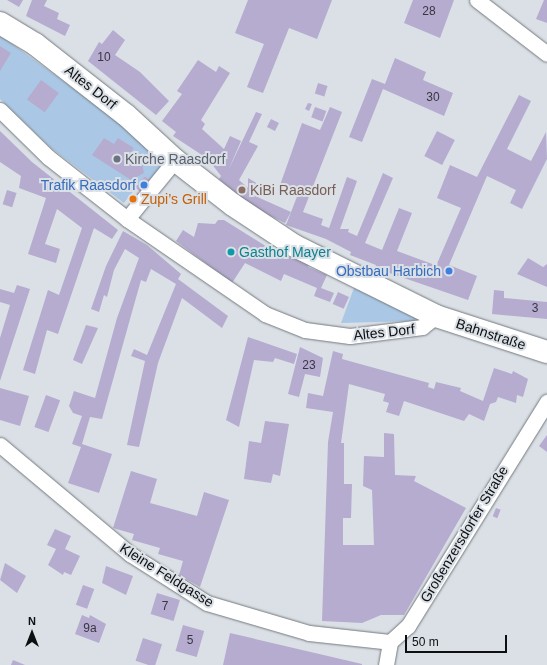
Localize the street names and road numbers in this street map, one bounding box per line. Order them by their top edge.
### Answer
street label: Altes Dorf [62,61,120,113]
street label: Bahnstraße [454,315,528,353]
street label: Altes Dorf [353,320,415,344]
street label: Großenzersdorfer Straße [417,463,511,605]
street label: Kleine Feldgasse [117,539,217,611]

